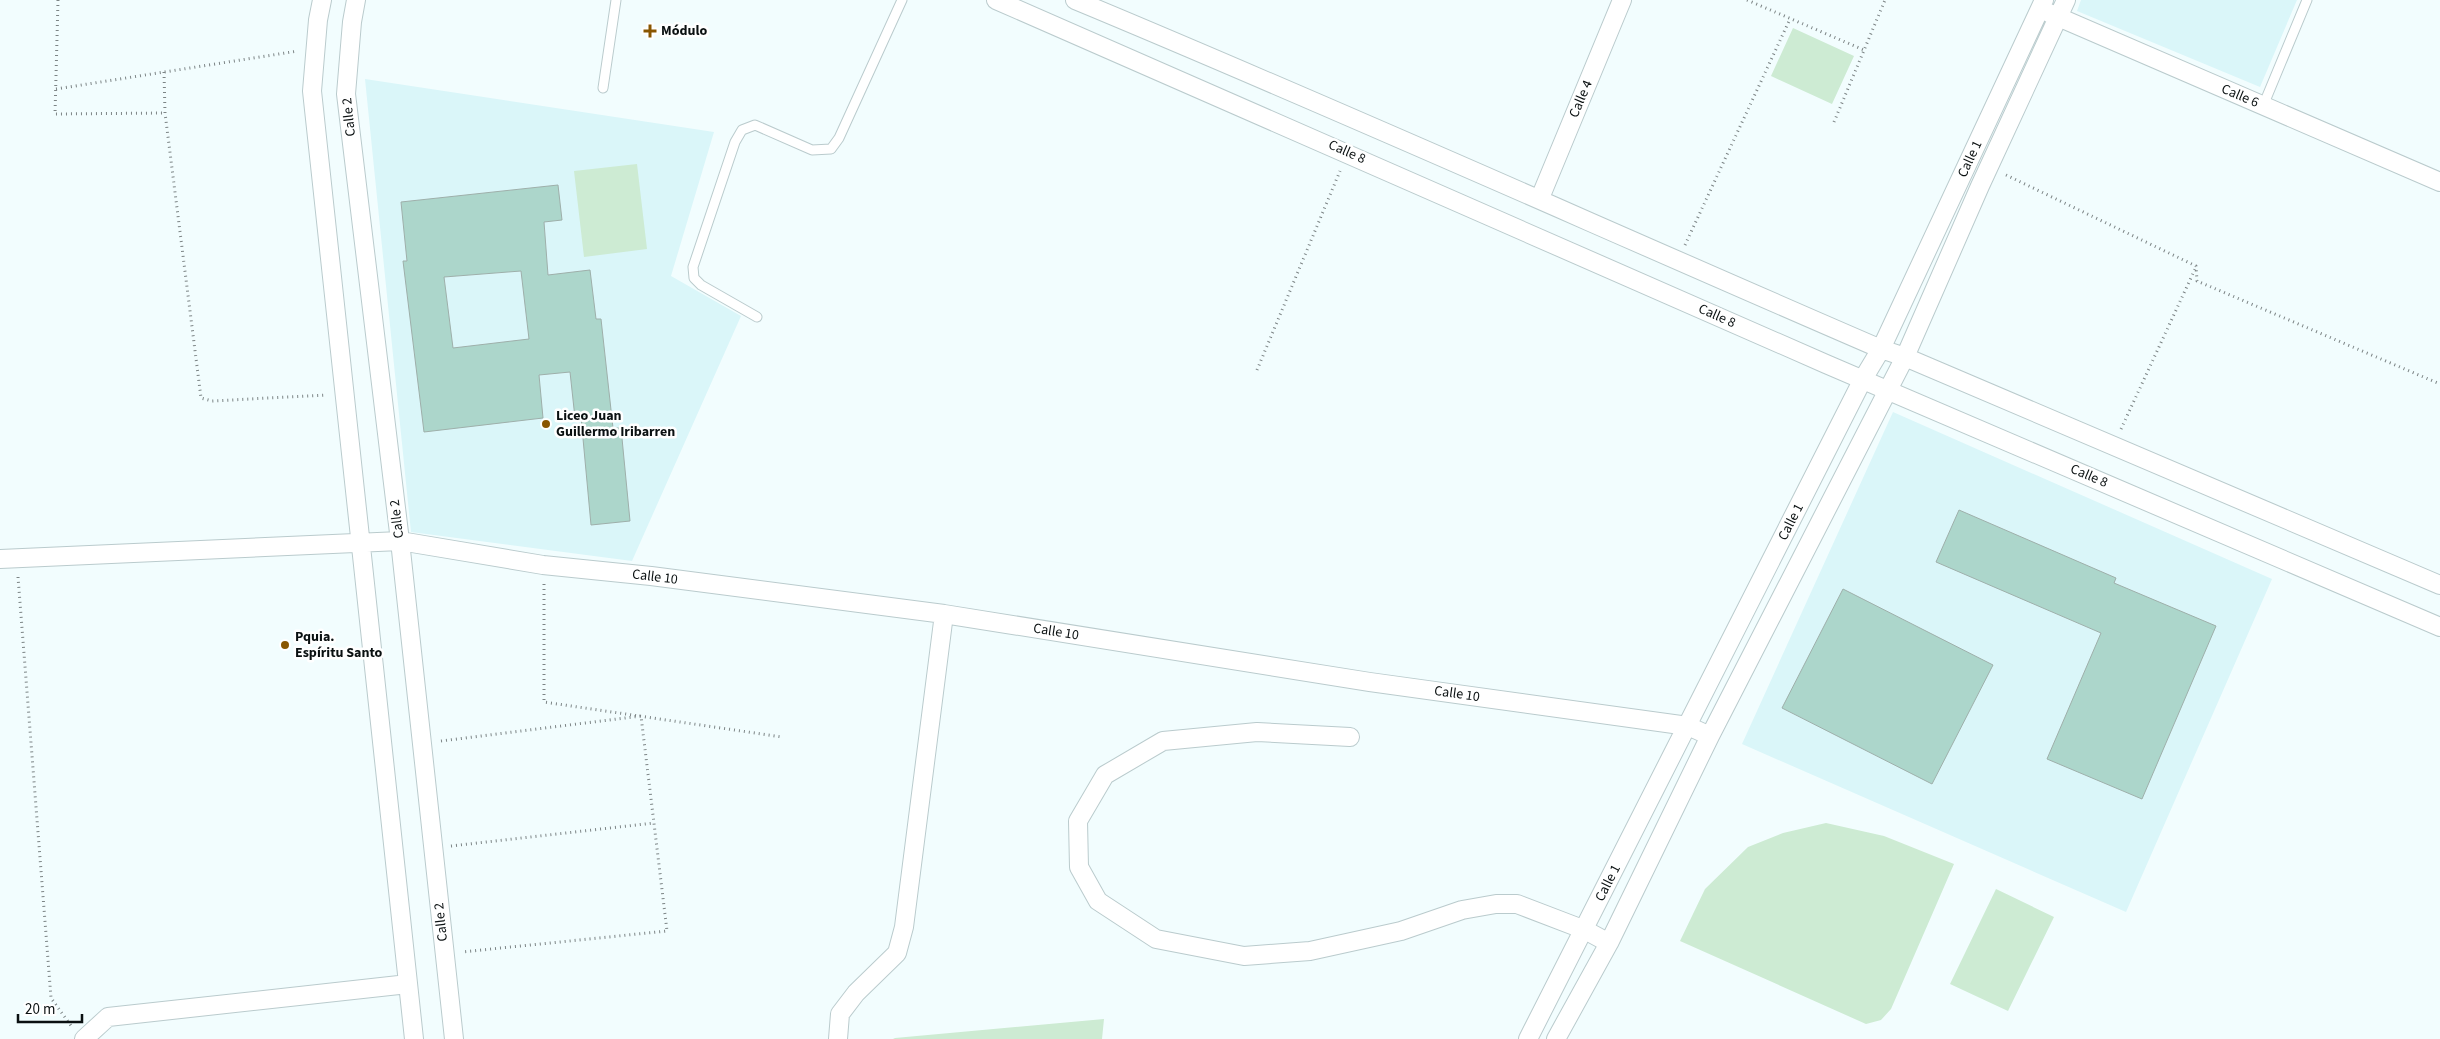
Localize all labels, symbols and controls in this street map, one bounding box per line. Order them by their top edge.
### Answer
place label: Módulo [661,21,707,41]
marker: Módulo [643,24,657,38]
street label: Calle 4 [1564,77,1598,121]
street label: Calle 6 [2218,79,2262,113]
street label: Calle 2 [337,97,361,137]
street label: Calle 8 [1325,135,1369,169]
street label: Calle 1 [1953,137,1987,181]
street label: Calle 8 [1695,299,1739,333]
place label: Liceo Juan Guillermo Iribarren [556,406,675,442]
marker: Liceo Juan Guillermo Iribarren [540,418,552,430]
street label: Calle 8 [2067,459,2111,493]
street label: Calle 2 [385,498,409,540]
street label: Calle 1 [1773,500,1809,544]
street label: Calle 10 [631,564,679,590]
street label: Calle 10 [1032,619,1080,645]
place label: Pquia. Espíritu Santo [295,627,383,663]
marker: Pquia. Espíritu Santo [279,639,291,651]
street label: Calle 10 [1433,681,1481,707]
street label: Calle 1 [1590,861,1626,905]
street label: Calle 2 [429,902,453,942]
scale bar [18,992,81,1024]
text: 20 m [25,999,55,1020]

